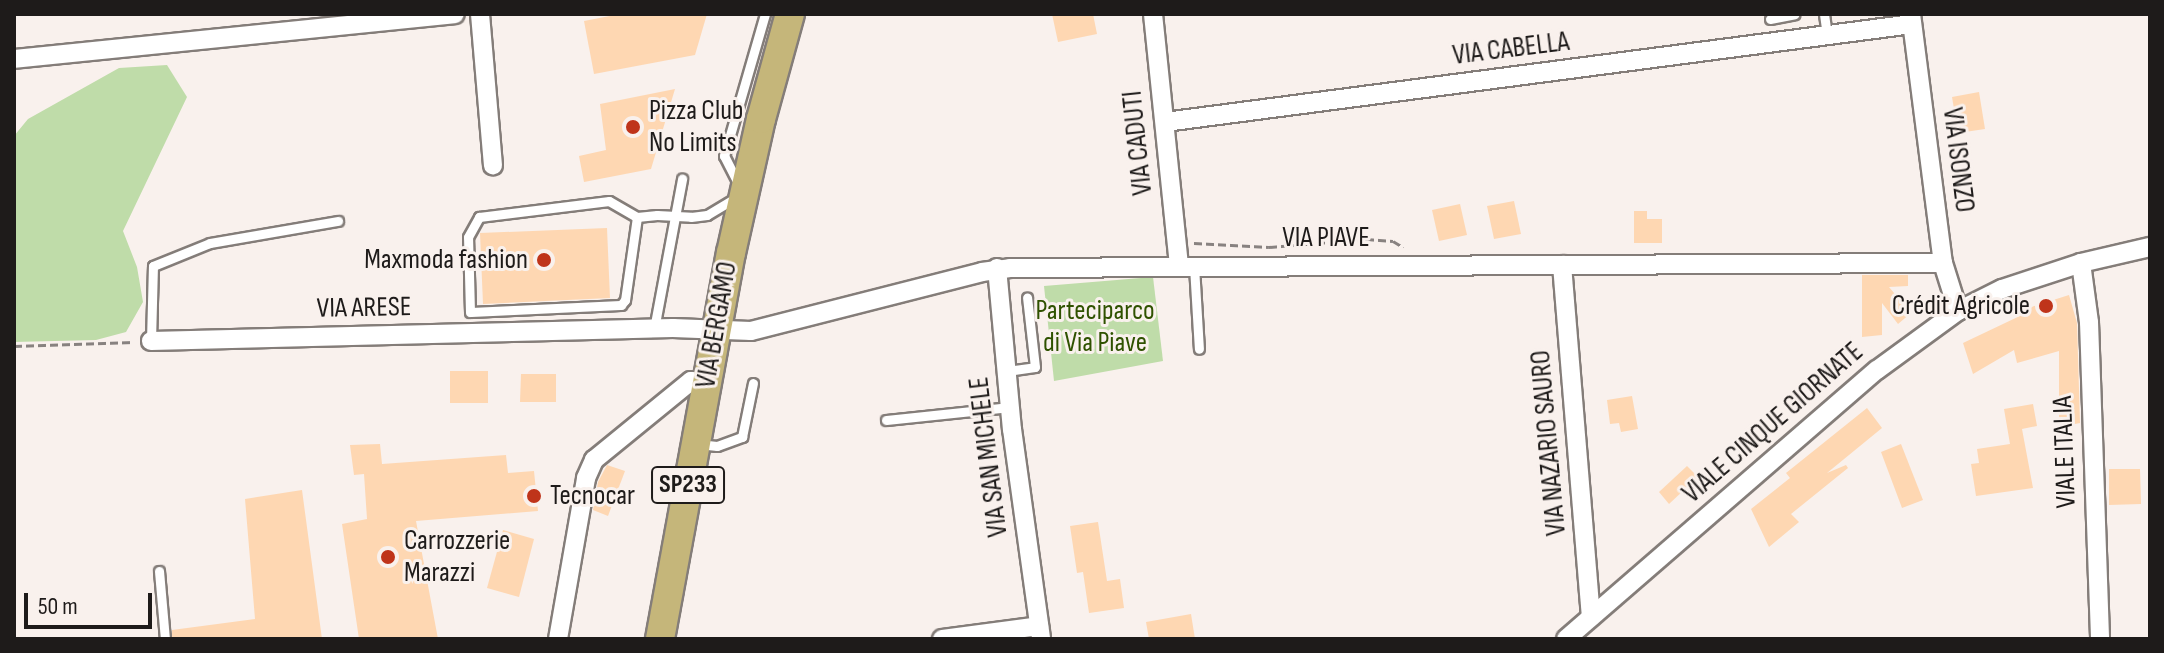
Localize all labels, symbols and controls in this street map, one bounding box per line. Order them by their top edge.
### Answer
street label: VIA CABELLA [1451,25,1571,73]
street label: VIA CADUTI [1116,89,1160,197]
place label: Pizza Club No Limits [649,94,743,160]
street label: VIA ISONZO [1935,106,1981,214]
marker: Pizza Club No Limits [624,118,642,136]
street label: VIA PIAVE [1282,221,1370,255]
place label: Maxmoda fashion [364,243,528,277]
marker: Maxmoda fashion [535,251,553,269]
street label: VIA BERGAMO [689,259,745,391]
place label: Crédit Agricole [1892,289,2030,323]
street label: VIA ARESE [316,290,412,326]
park label: Parteciparco di Via Piave [1035,294,1155,360]
marker: Crédit Agricole [2037,297,2055,315]
street label: VIALE CINQUE GIORNATE [1676,335,1870,511]
street label: VIA NAZARIO SAURO [1524,349,1574,537]
street label: VIA SAN MICHELE [963,375,1015,539]
street label: VIALE ITALIA [2046,395,2084,509]
road number: SP233 [650,463,726,507]
place label: Tecnocar [550,479,635,513]
marker: Tecnocar [525,487,543,505]
place label: Carrozzerie Marazzi [404,524,510,590]
marker: Carrozzerie Marazzi [379,548,397,566]
scale bar [28,577,156,627]
text: 50 m [38,592,78,621]

